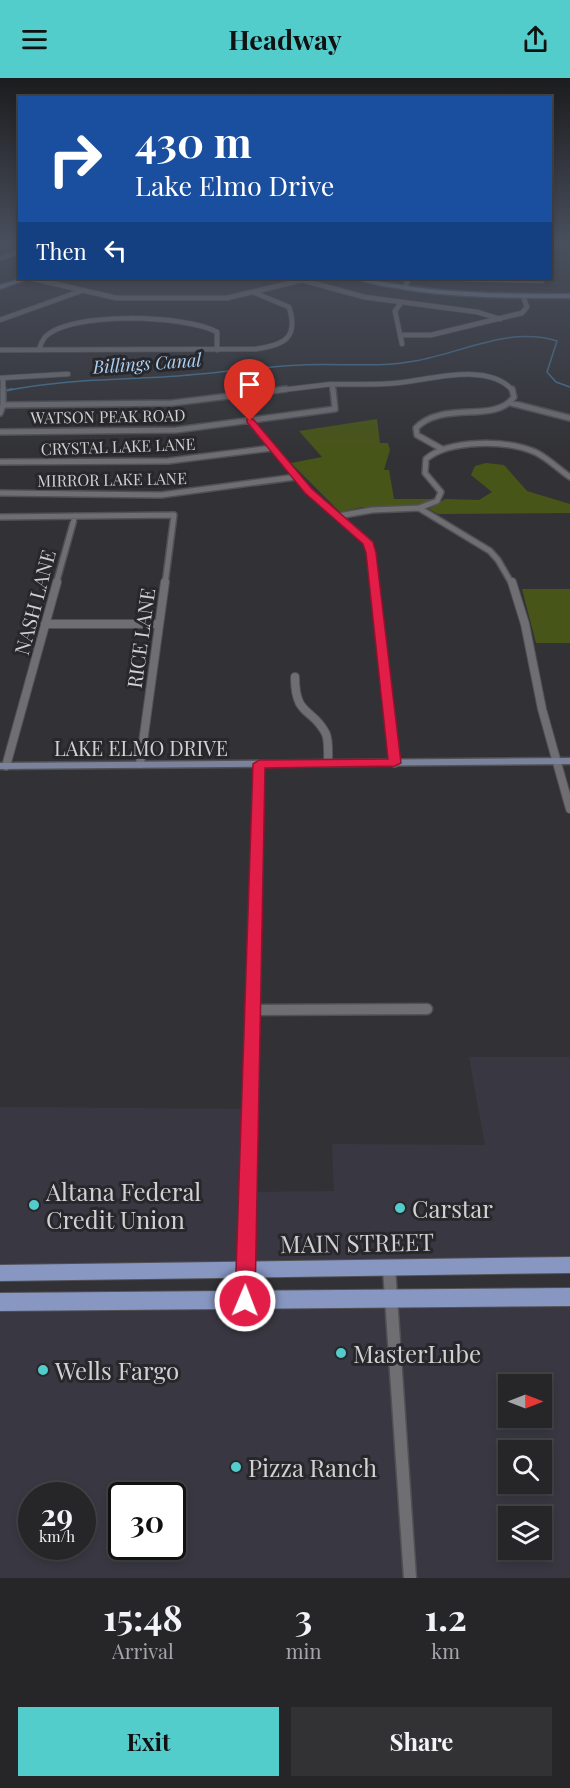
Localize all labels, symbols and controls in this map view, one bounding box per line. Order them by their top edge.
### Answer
text: Headway [228,21,342,57]
icon: menu [18,23,51,56]
icon: share [519,23,552,56]
text: 430 m [135,113,252,169]
icon: right [36,120,114,198]
text: Lake Elmo Drive [135,167,335,203]
icon: left [99,234,132,267]
text: Then [36,236,87,266]
water label: Billings Canal [91,347,203,379]
pin [224,359,275,421]
icon: arrive [233,368,266,401]
street label: WATSON PEAK ROAD [29,404,186,428]
street label: CRYSTAL LAKE LANE [40,433,196,459]
street label: MIRROR LAKE LANE [37,467,187,491]
street label: NASH LANE [7,546,61,658]
street label: RICE LANE [120,586,160,690]
street label: LAKE ELMO DRIVE [54,734,228,761]
place label: Altana Federal Credit Union [45,1175,201,1235]
place label: Carstar [412,1192,493,1224]
marker: Altana Federal Credit Union [27,1198,41,1212]
marker: Carstar [393,1201,407,1215]
street label: MAIN STREET [280,1225,434,1259]
position arrow [213,1269,277,1333]
place label: MasterLube [353,1337,481,1369]
marker: MasterLube [334,1346,348,1360]
place label: Wells Fargo [54,1354,179,1386]
marker: Wells Fargo [36,1363,50,1377]
north arrow [498,1374,552,1428]
map controls [498,1374,552,1560]
button: search [498,1440,552,1494]
place label: Pizza Ranch [248,1451,377,1483]
marker: Pizza Ranch [229,1460,243,1474]
speed limit sign: 30 [108,1482,186,1560]
text: 29 [41,1494,73,1534]
button: layers [498,1506,552,1560]
text: km/h [39,1526,75,1546]
text: 15:48 [103,1592,183,1640]
text: 3 [295,1592,312,1640]
text: 1.2 [424,1592,467,1640]
text: Arrival [112,1637,174,1664]
text: min [286,1637,321,1664]
text: km [431,1637,460,1664]
button: Exit [18,1707,279,1776]
button: Share [291,1707,552,1776]

